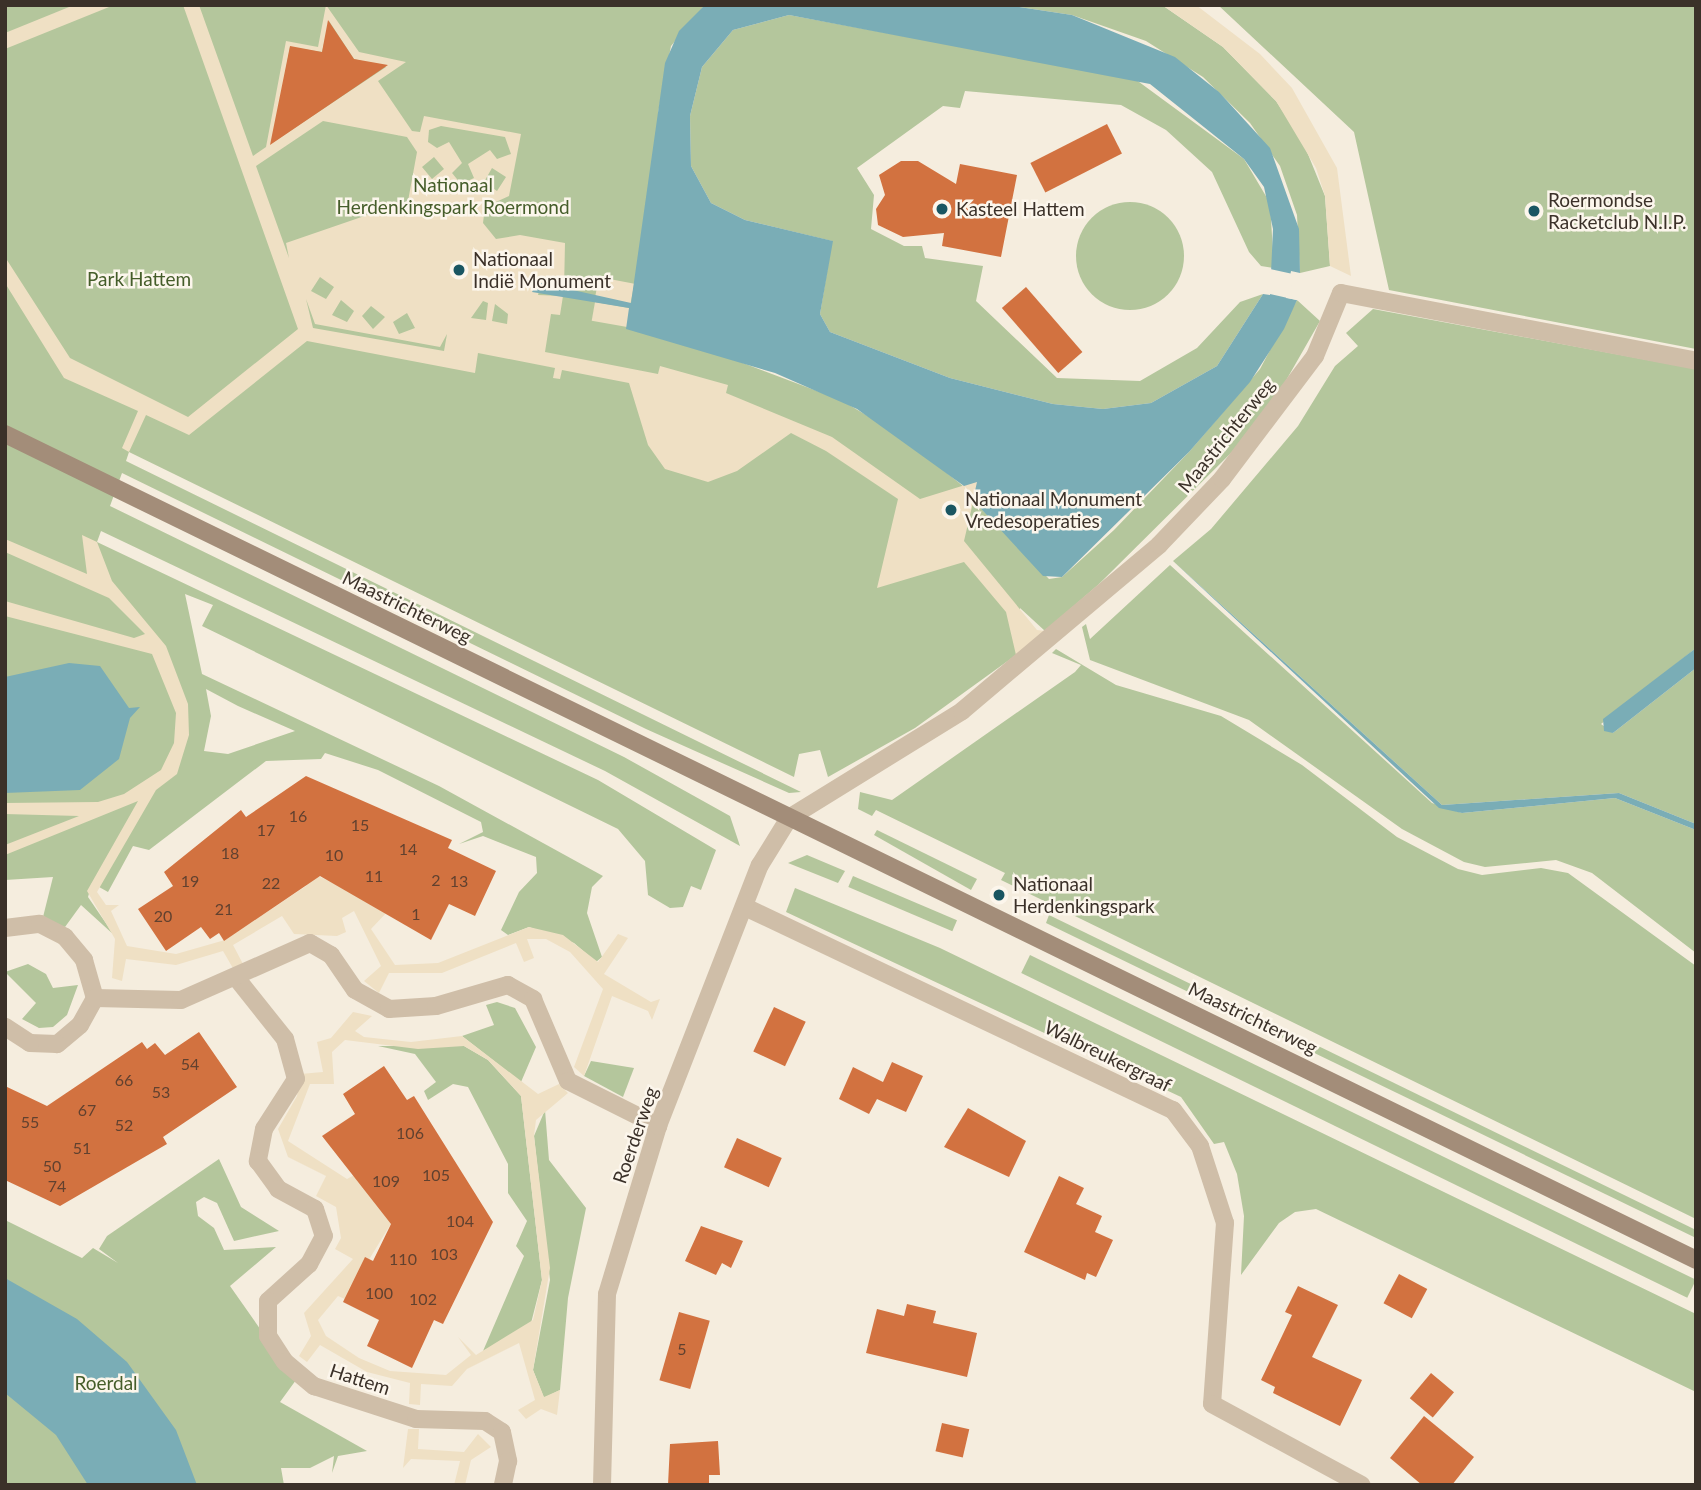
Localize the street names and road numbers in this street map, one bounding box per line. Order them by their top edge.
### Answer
street label: Maastrichterweg [1173,373,1279,497]
street label: Maastrichterweg [339,566,475,648]
street label: Maastrichterweg [1185,977,1321,1059]
street label: Walbreukergraaf [1041,1015,1175,1097]
street label: Roerderweg [608,1084,662,1186]
street label: Hattem [327,1359,393,1399]

